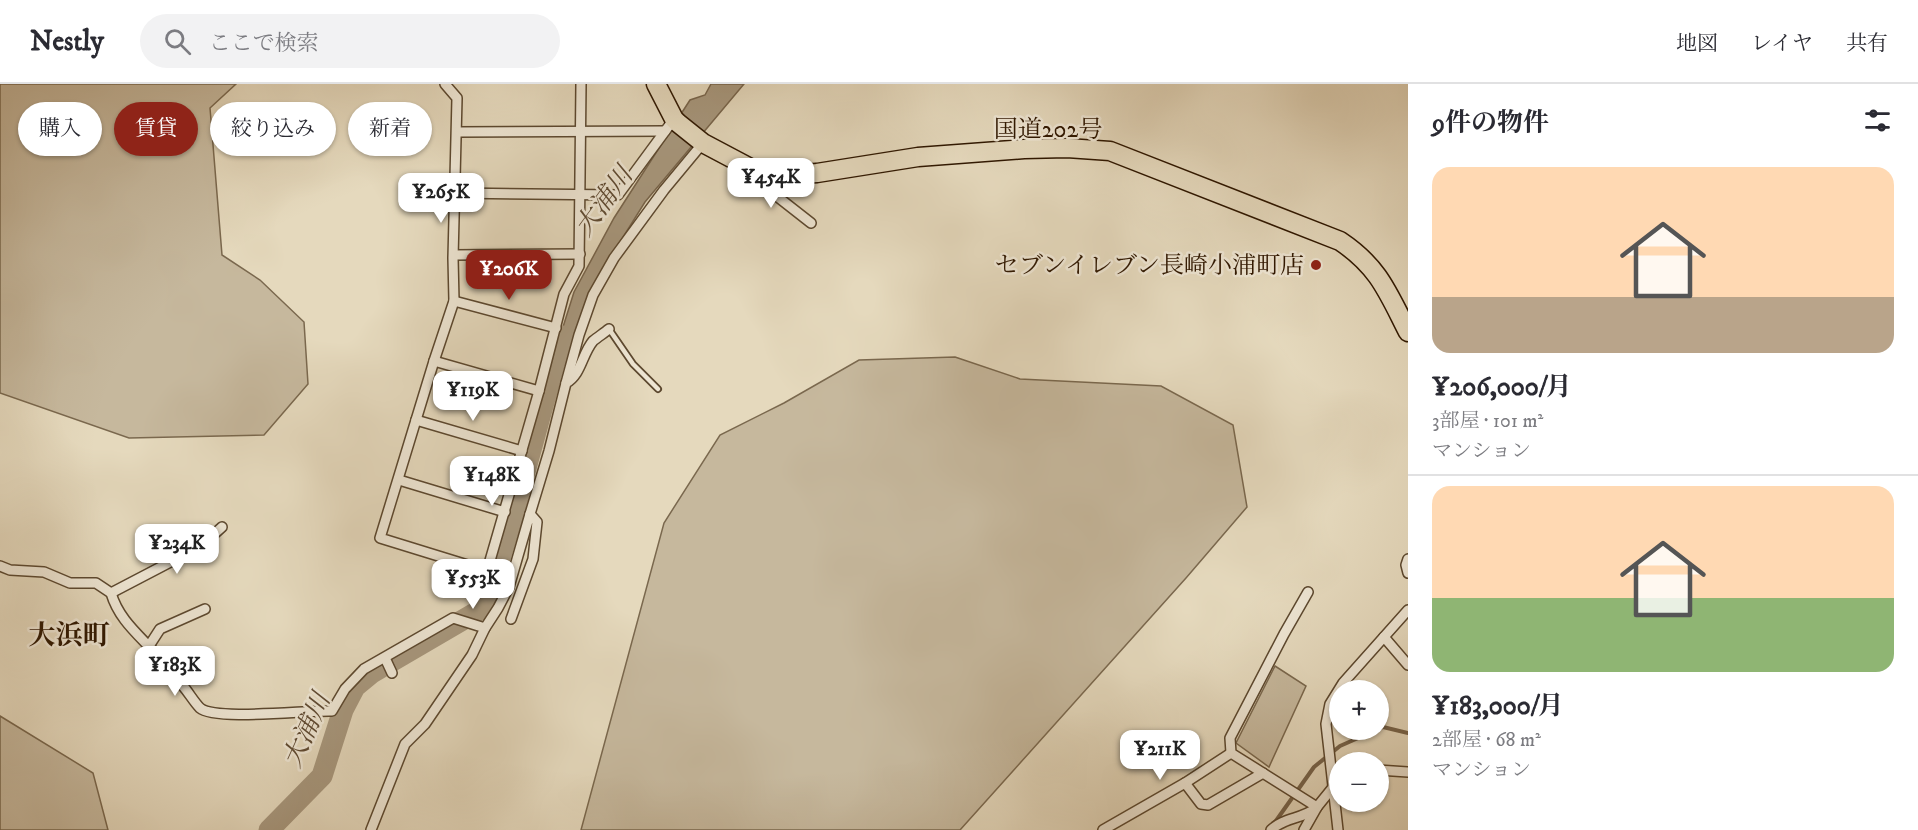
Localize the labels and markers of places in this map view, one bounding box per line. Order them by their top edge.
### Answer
pin: ¥454K [729,158,813,209]
pin: ¥265K [399,173,483,224]
pin: ¥206K [467,250,551,301]
place label: セブンイレブン長崎小浦町店 [995,251,1304,281]
marker: セブンイレブン長崎小浦町店 [1309,258,1323,272]
pin: ¥119K [431,371,515,422]
pin: ¥148K [450,456,534,507]
pin: ¥234K [135,524,219,575]
pin: ¥553K [431,559,515,610]
pin: ¥183K [133,646,217,697]
pin: ¥211K [1118,730,1202,781]

